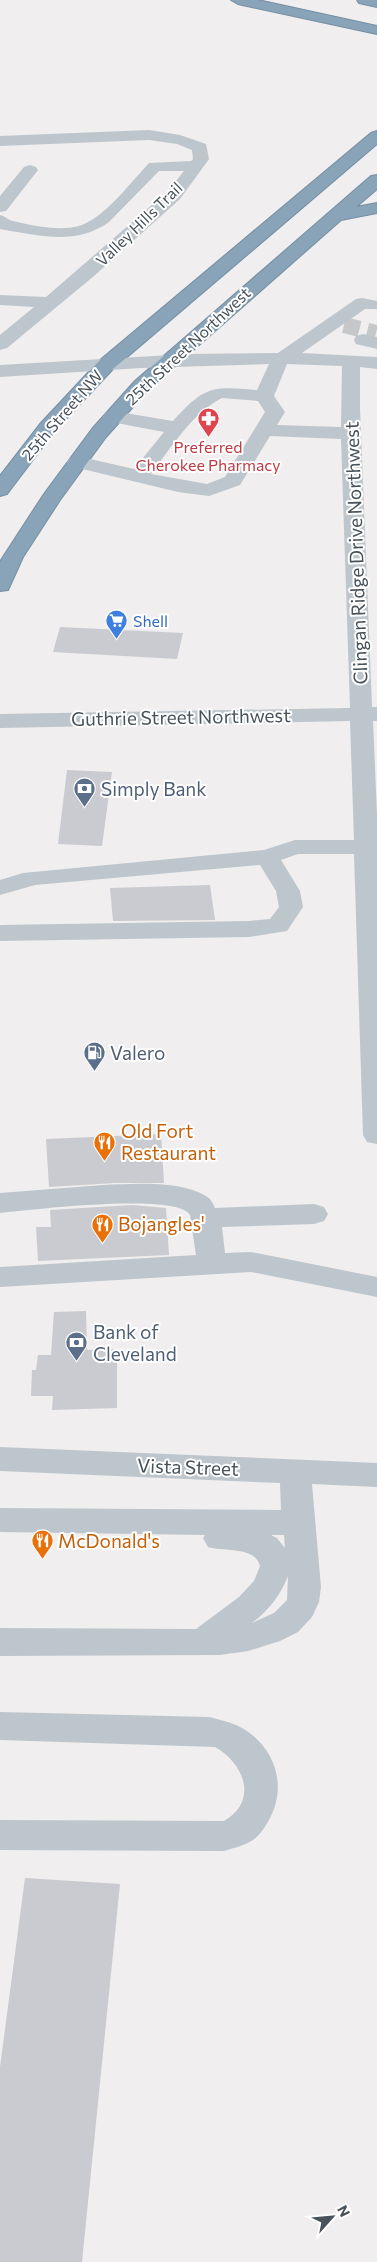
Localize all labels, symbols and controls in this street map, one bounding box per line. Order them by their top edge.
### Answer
street label: Valley Hills Trail [92,178,186,270]
street label: 25th Street Northwest [121,283,254,408]
street label: 25th Street NW [17,366,106,464]
pharmacy icon: Preferred Cherokee Pharmacy [196,406,220,437]
street label: Clingan Ridge Drive Northwest [339,421,372,685]
place label: Preferred Cherokee Pharmacy [136,437,280,474]
supermarket icon: Shell [105,609,129,640]
place label: Shell [133,611,168,630]
street label: Guthrie Street Northwest [71,703,291,730]
bank icon: Simply Bank [73,777,97,808]
place label: Simply Bank [101,777,207,800]
fuel station icon: Valero [82,1041,106,1072]
place label: Valero [110,1041,165,1064]
place label: Old Fort Restaurant [121,1119,216,1164]
restaurant icon: Old Fort Restaurant [93,1130,117,1161]
restaurant icon: Bojangles' [90,1212,114,1243]
place label: Bojangles' [118,1212,205,1235]
place label: Bank of Cleveland [93,1320,177,1365]
bank icon: Bank of Cleveland [65,1331,89,1362]
street label: Vista Street [137,1453,239,1480]
restaurant icon: McDonald's [30,1529,54,1560]
place label: McDonald's [58,1529,160,1552]
north arrow [307,2192,357,2242]
text: N [334,2202,354,2219]

